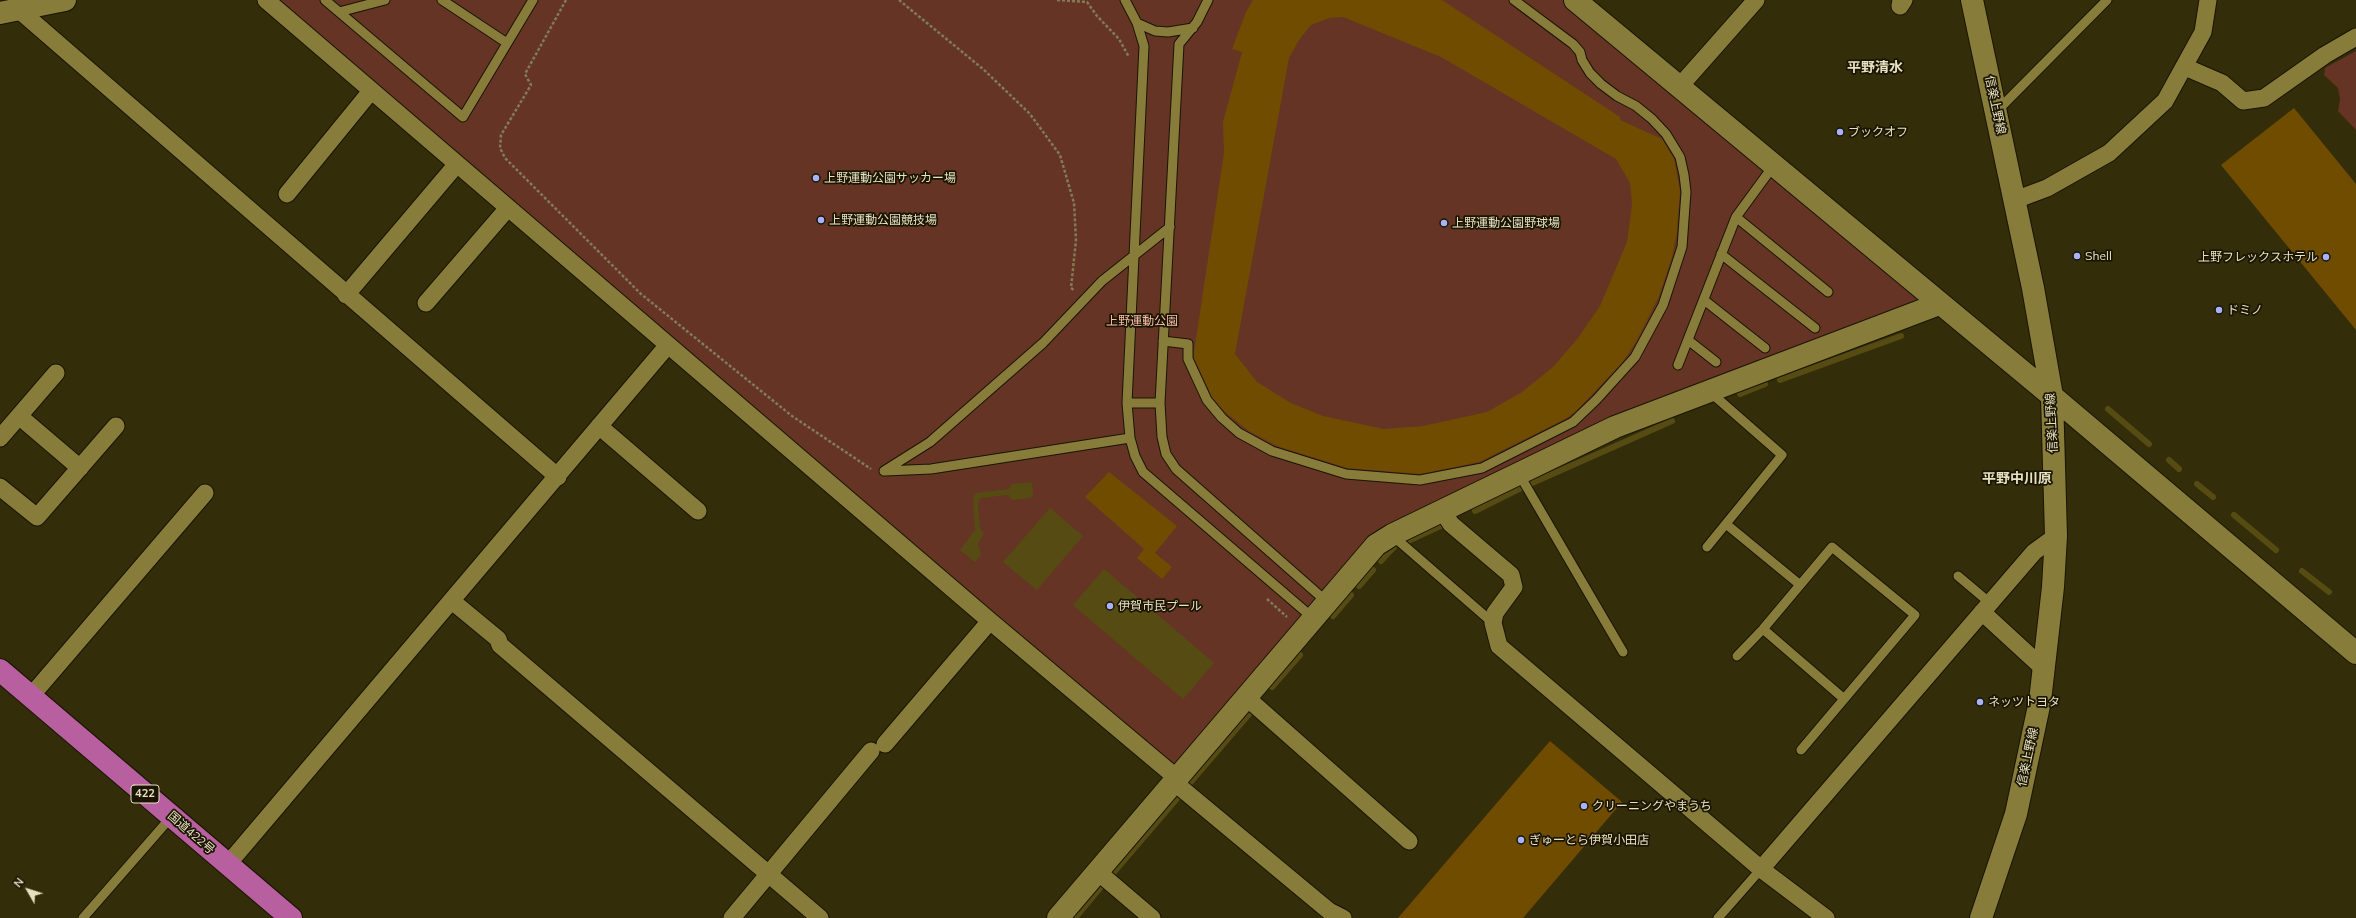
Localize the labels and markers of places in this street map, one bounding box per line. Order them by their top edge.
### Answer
place label: ブックオフ [1848,125,1908,139]
marker: ブックオフ [1835,127,1845,137]
place label: 上野運動公園サッカー場 [824,171,956,185]
marker: 上野運動公園サッカー場 [811,173,821,183]
place label: 上野運動公園競技場 [829,213,937,227]
marker: 上野運動公園競技場 [816,215,826,225]
place label: 上野運動公園野球場 [1452,216,1560,230]
marker: 上野運動公園野球場 [1439,218,1449,228]
place label: Shell [2085,249,2112,263]
place label: 上野フレックスホテル [2198,250,2318,264]
marker: Shell [2072,251,2082,261]
marker: 上野フレックスホテル [2321,252,2331,262]
place label: ドミノ [2227,303,2263,317]
marker: ドミノ [2214,305,2224,315]
place label: 伊賀市民プール [1118,599,1202,613]
marker: 伊賀市民プール [1105,601,1115,611]
place label: ネッツトヨタ [1988,695,2060,709]
marker: ネッツトヨタ [1975,697,1985,707]
place label: クリーニングやまうち [1592,799,1712,813]
marker: クリーニングやまうち [1579,801,1589,811]
place label: ぎゅーとら伊賀小田店 [1529,833,1649,847]
marker: ぎゅーとら伊賀小田店 [1516,835,1526,845]

